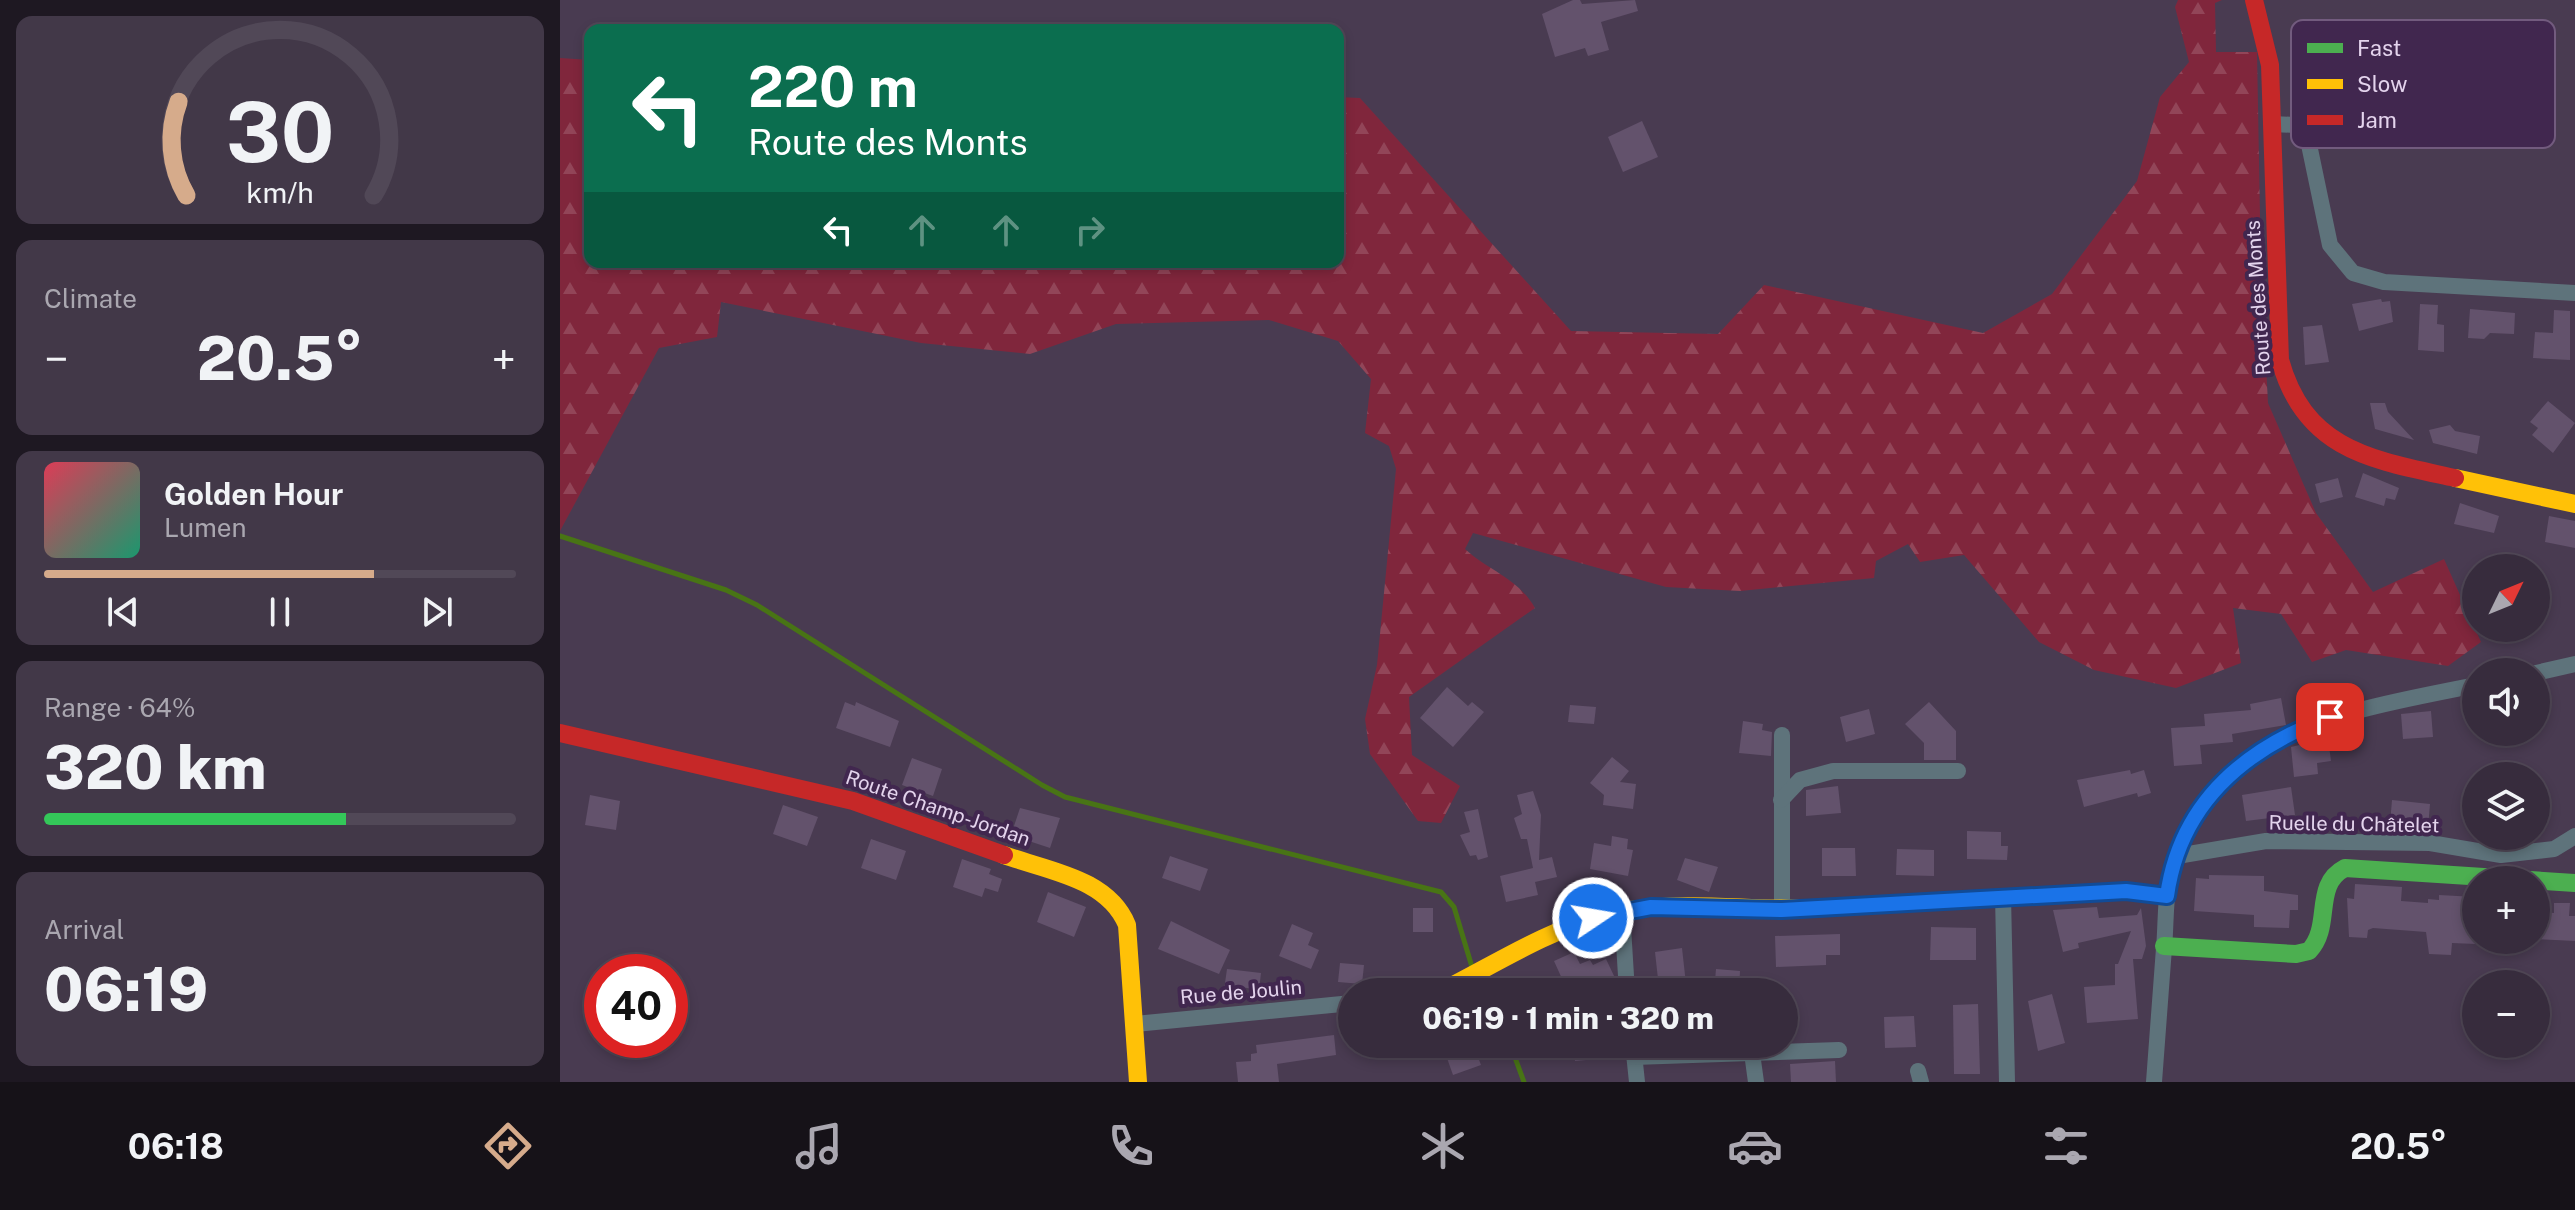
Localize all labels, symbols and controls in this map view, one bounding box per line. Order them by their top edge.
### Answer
legend [2291,20,2555,148]
text: Fast [2357,35,2401,61]
text: 220 m [748,54,918,120]
icon: left [616,56,720,160]
text: Slow [2357,71,2407,97]
text: 30 [226,83,334,181]
text: Jam [2357,107,2397,133]
text: Route des Monts [748,121,1028,163]
text: km/h [246,176,314,209]
icon: left [816,208,860,252]
icon: ahead [900,208,944,252]
icon: ahead [984,208,1028,252]
icon: right [1068,208,1112,252]
street label: Route des Monts [2241,220,2275,376]
text: Climate [44,283,137,314]
text: 20.5° [197,323,363,394]
text: − [44,333,68,385]
text: + [492,333,516,385]
text: Golden Hour [164,476,343,512]
text: Lumen [164,512,247,543]
north arrow [2462,554,2550,642]
map controls [2462,554,2550,1058]
icon: previous [101,590,145,634]
icon: pause [258,590,302,634]
icon: next [415,590,459,634]
button: sound [2462,658,2550,746]
pin [2296,683,2364,751]
text: Range · 64% [44,692,195,723]
icon: arrive [2308,695,2352,739]
text: 320 km [44,732,266,803]
button: layers [2462,762,2550,850]
street label: Route Champ-Jordan [843,765,1033,851]
street label: Ruelle du Châtelet [2268,811,2440,837]
button: + [2462,866,2550,954]
position arrow [1551,876,1635,960]
text: Arrival [44,914,124,945]
text: 06:19 [44,954,208,1025]
speed limit sign: 40 [584,954,688,1058]
button: − [2462,970,2550,1058]
street label: Rue de Joulin [1179,975,1303,1009]
text: 06:19 · 1 min · 320 m [1422,1000,1714,1036]
icon: directions [480,1118,536,1174]
icon: music [791,1118,847,1174]
icon: phone [1103,1118,1159,1174]
icon: climate [1415,1118,1471,1174]
icon: car [1727,1118,1783,1174]
icon: filters [2038,1118,2094,1174]
text: 06:18 [128,1125,224,1167]
text: 20.5° [2350,1125,2447,1167]

